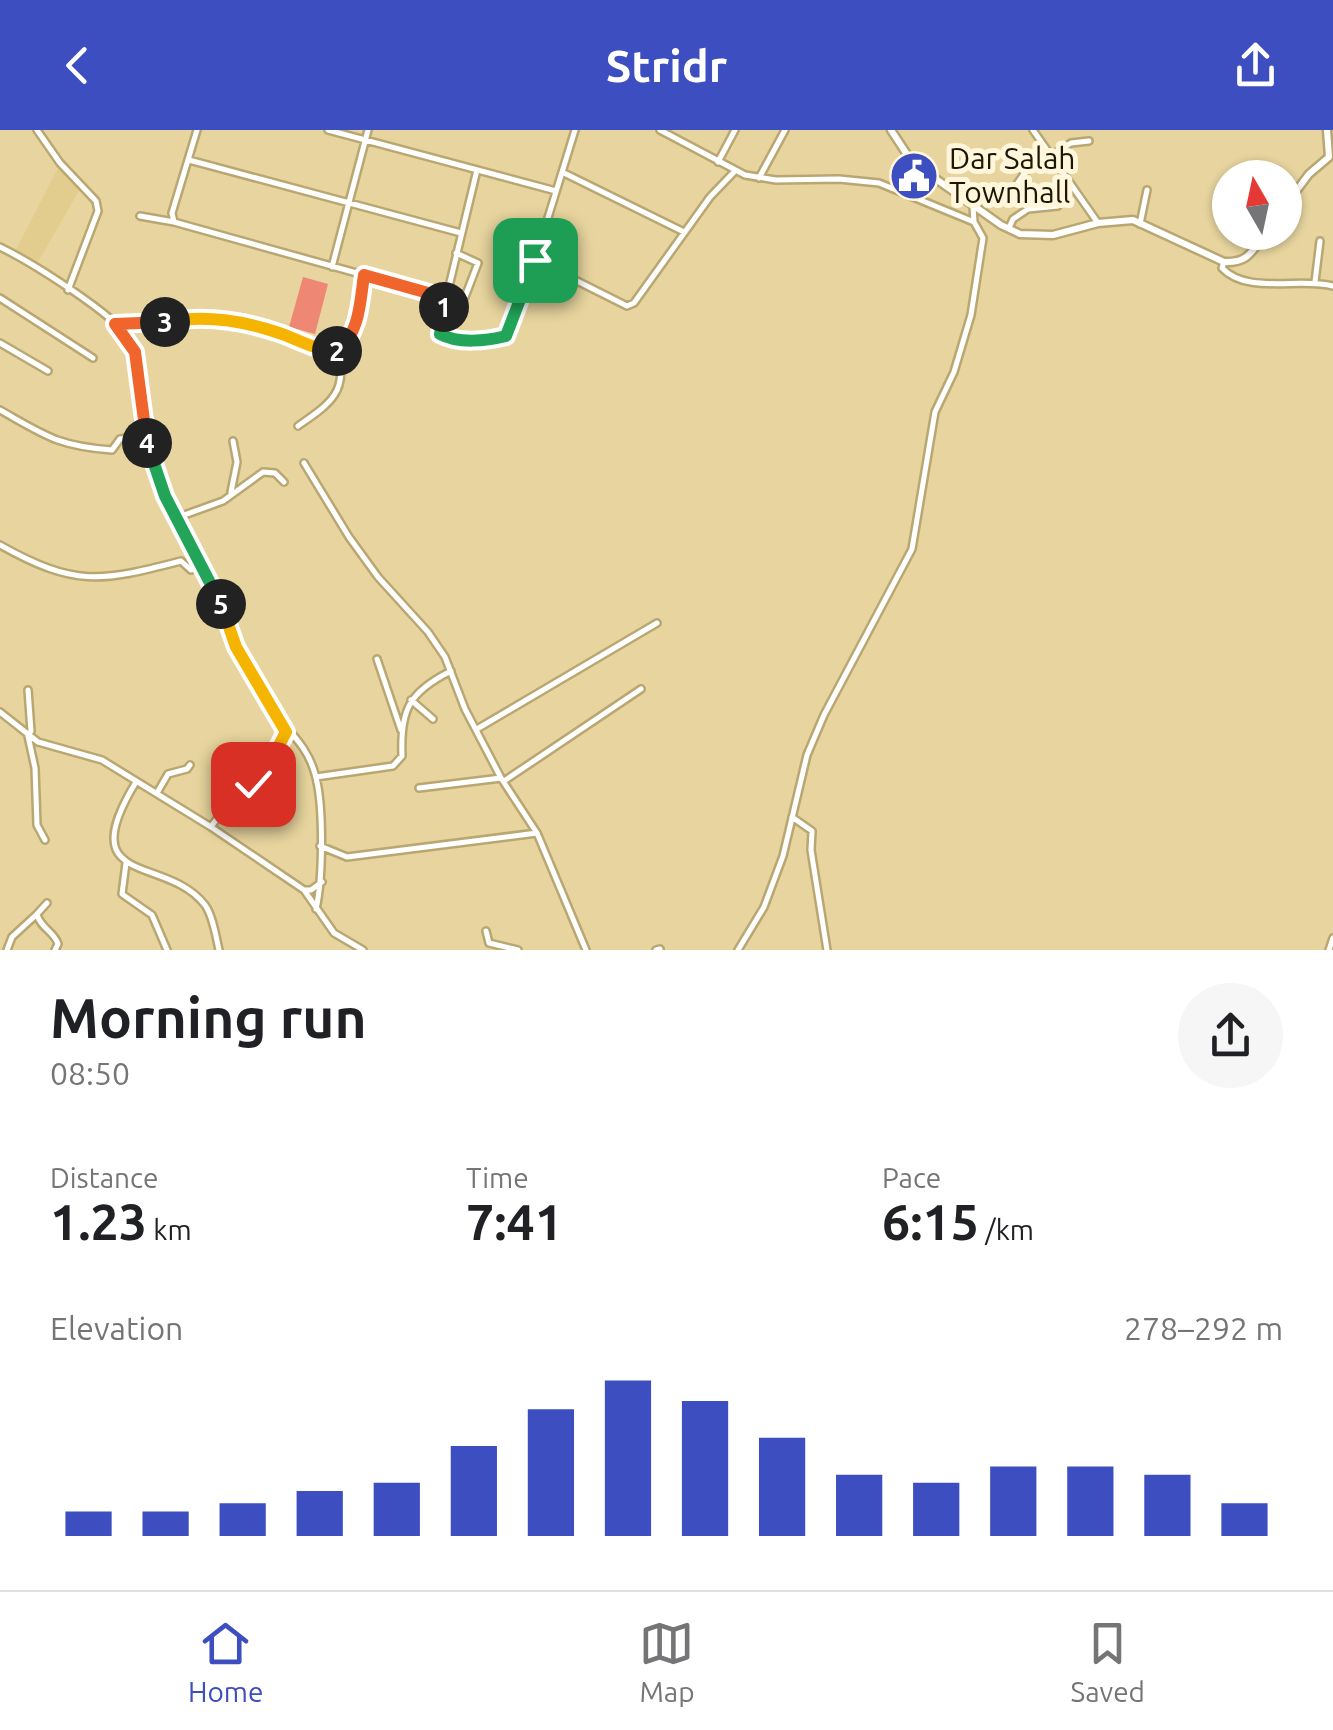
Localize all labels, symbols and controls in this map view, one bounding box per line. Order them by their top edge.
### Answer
icon: back [50,38,105,93]
icon: share [1228,38,1283,93]
text: Stridr [606,40,727,91]
place label: Dar Salah Townhall [949,141,1075,209]
public building icon: Dar Salah Townhall [888,150,940,202]
north arrow [1212,160,1302,250]
map controls [1212,160,1302,250]
pin [493,218,578,303]
icon: arrive [508,233,563,288]
pin: 1 [419,282,469,332]
text: 1 [436,291,452,322]
pin: 3 [140,297,190,347]
text: 3 [157,306,173,337]
pin: 2 [312,326,362,376]
text: 2 [329,335,345,366]
pin: 4 [122,418,172,468]
text: 4 [139,427,155,458]
pin: 5 [196,579,246,629]
text: 5 [213,588,229,619]
pin [211,742,296,827]
icon: check [226,757,281,812]
button: share [1178,983,1283,1088]
text: Morning run [50,987,367,1048]
text: 08:50 [50,1055,130,1091]
text: Distance [50,1162,158,1193]
text: Time [466,1162,529,1193]
text: Pace [882,1162,941,1193]
text: 1.23 [50,1193,147,1249]
text: 7:41 [466,1193,563,1249]
text: 6:15 [882,1193,979,1249]
text: km [147,1214,192,1245]
text: /km [979,1214,1034,1245]
text: Elevation [50,1310,183,1346]
text: 278–292 m [1124,1310,1283,1346]
tab: Home [188,1616,264,1707]
tab: Map [639,1616,695,1707]
tab: Saved [1070,1616,1145,1707]

